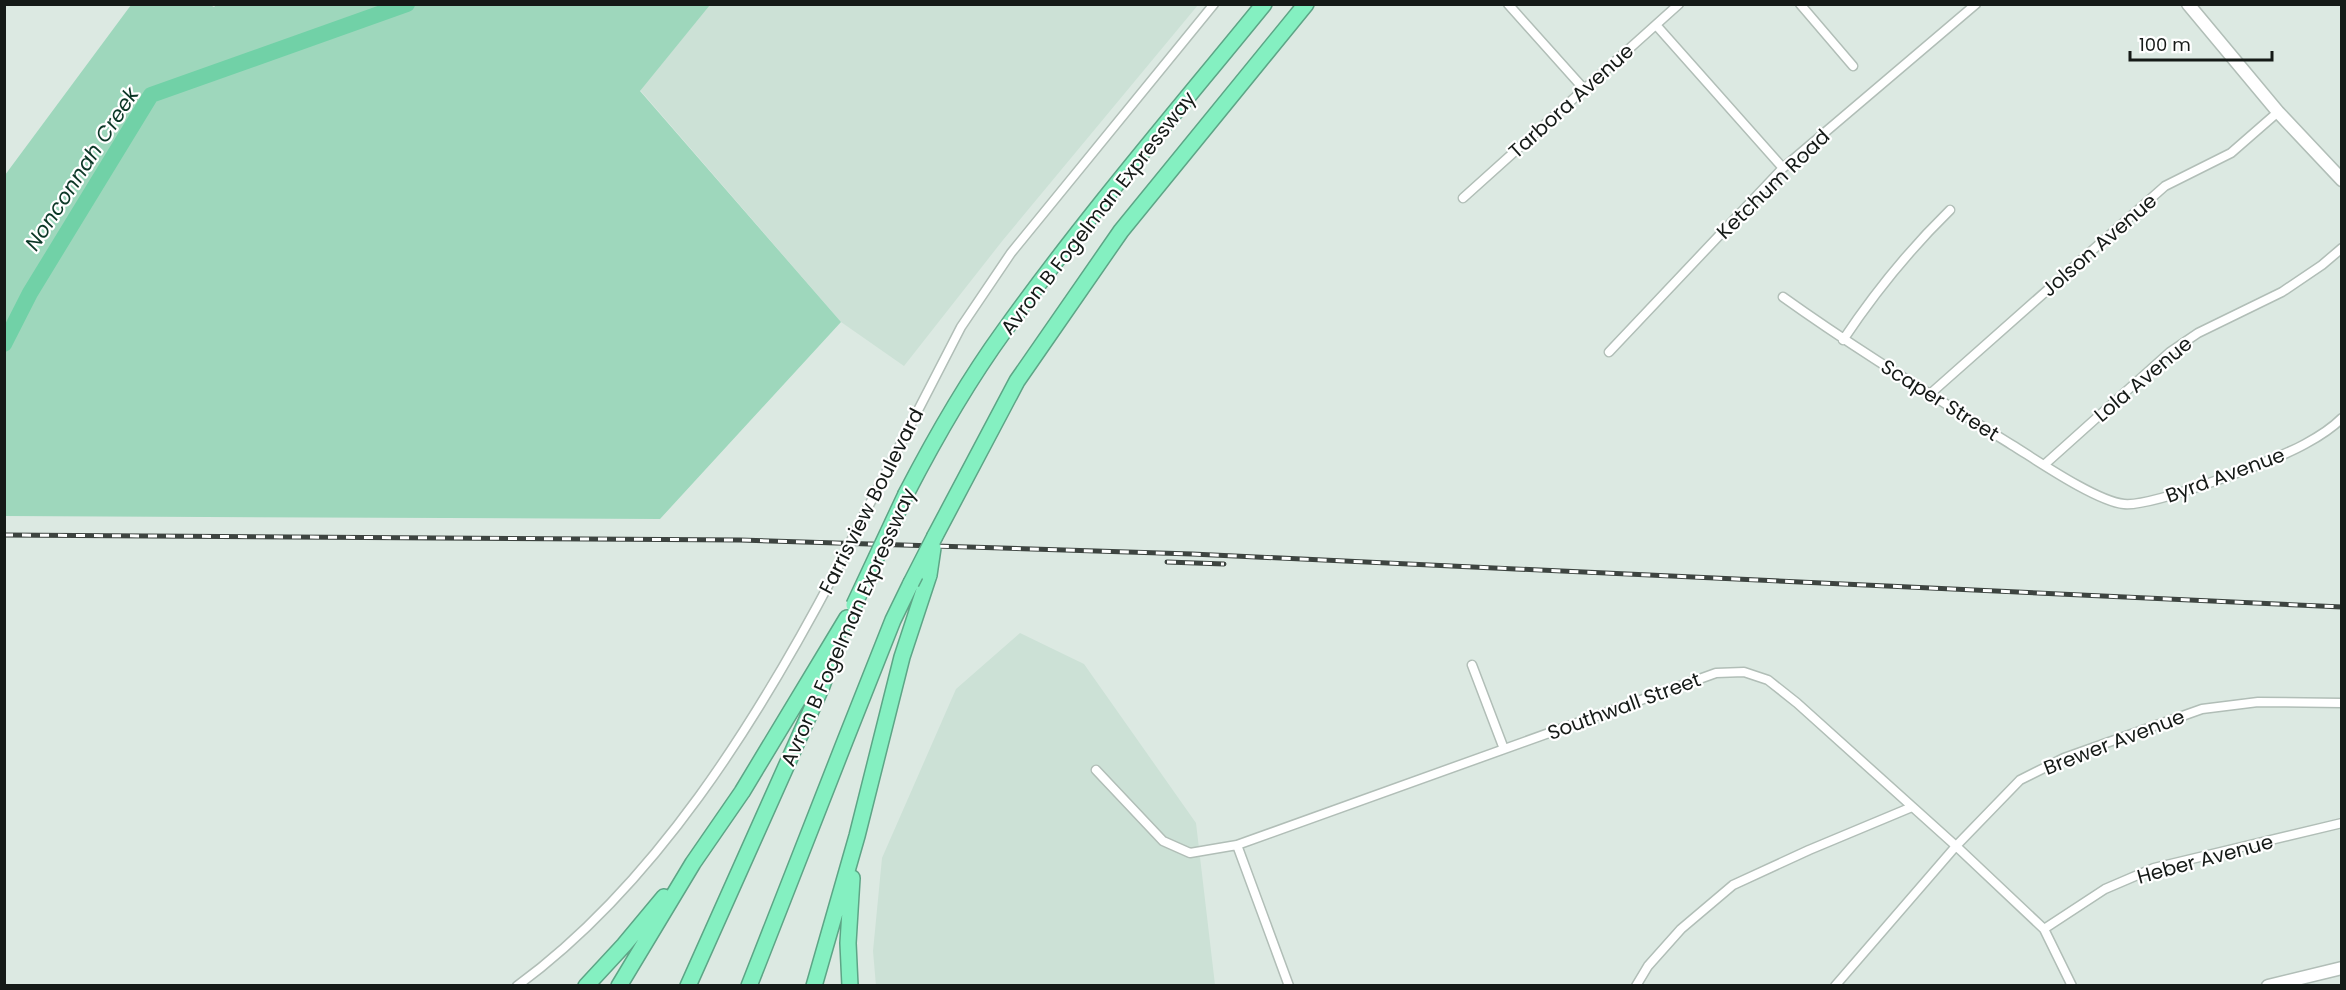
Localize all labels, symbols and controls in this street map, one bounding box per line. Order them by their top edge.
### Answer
scale bar [2130,24,2272,62]
text: 100 m [2139,32,2191,57]
street label: Tarbora Avenue [1502,37,1640,165]
water label: Nonconnah Creek [18,80,146,256]
street label: Avron B Fogelman Expressway [994,85,1202,341]
street label: Ketchum Road [1710,123,1836,245]
street label: Jolson Avenue [2035,187,2163,303]
street label: Lola Avenue [2088,330,2198,428]
street label: Scaper Street [1875,352,2005,448]
street label: Farrisview Boulevard [812,403,930,599]
street label: Byrd Avenue [2162,440,2288,510]
street label: Avron B Fogelman Expressway [774,483,922,771]
street label: Southwall Street [1544,665,1704,747]
street label: Brewer Avenue [2040,702,2188,782]
street label: Heber Avenue [2134,827,2276,891]

